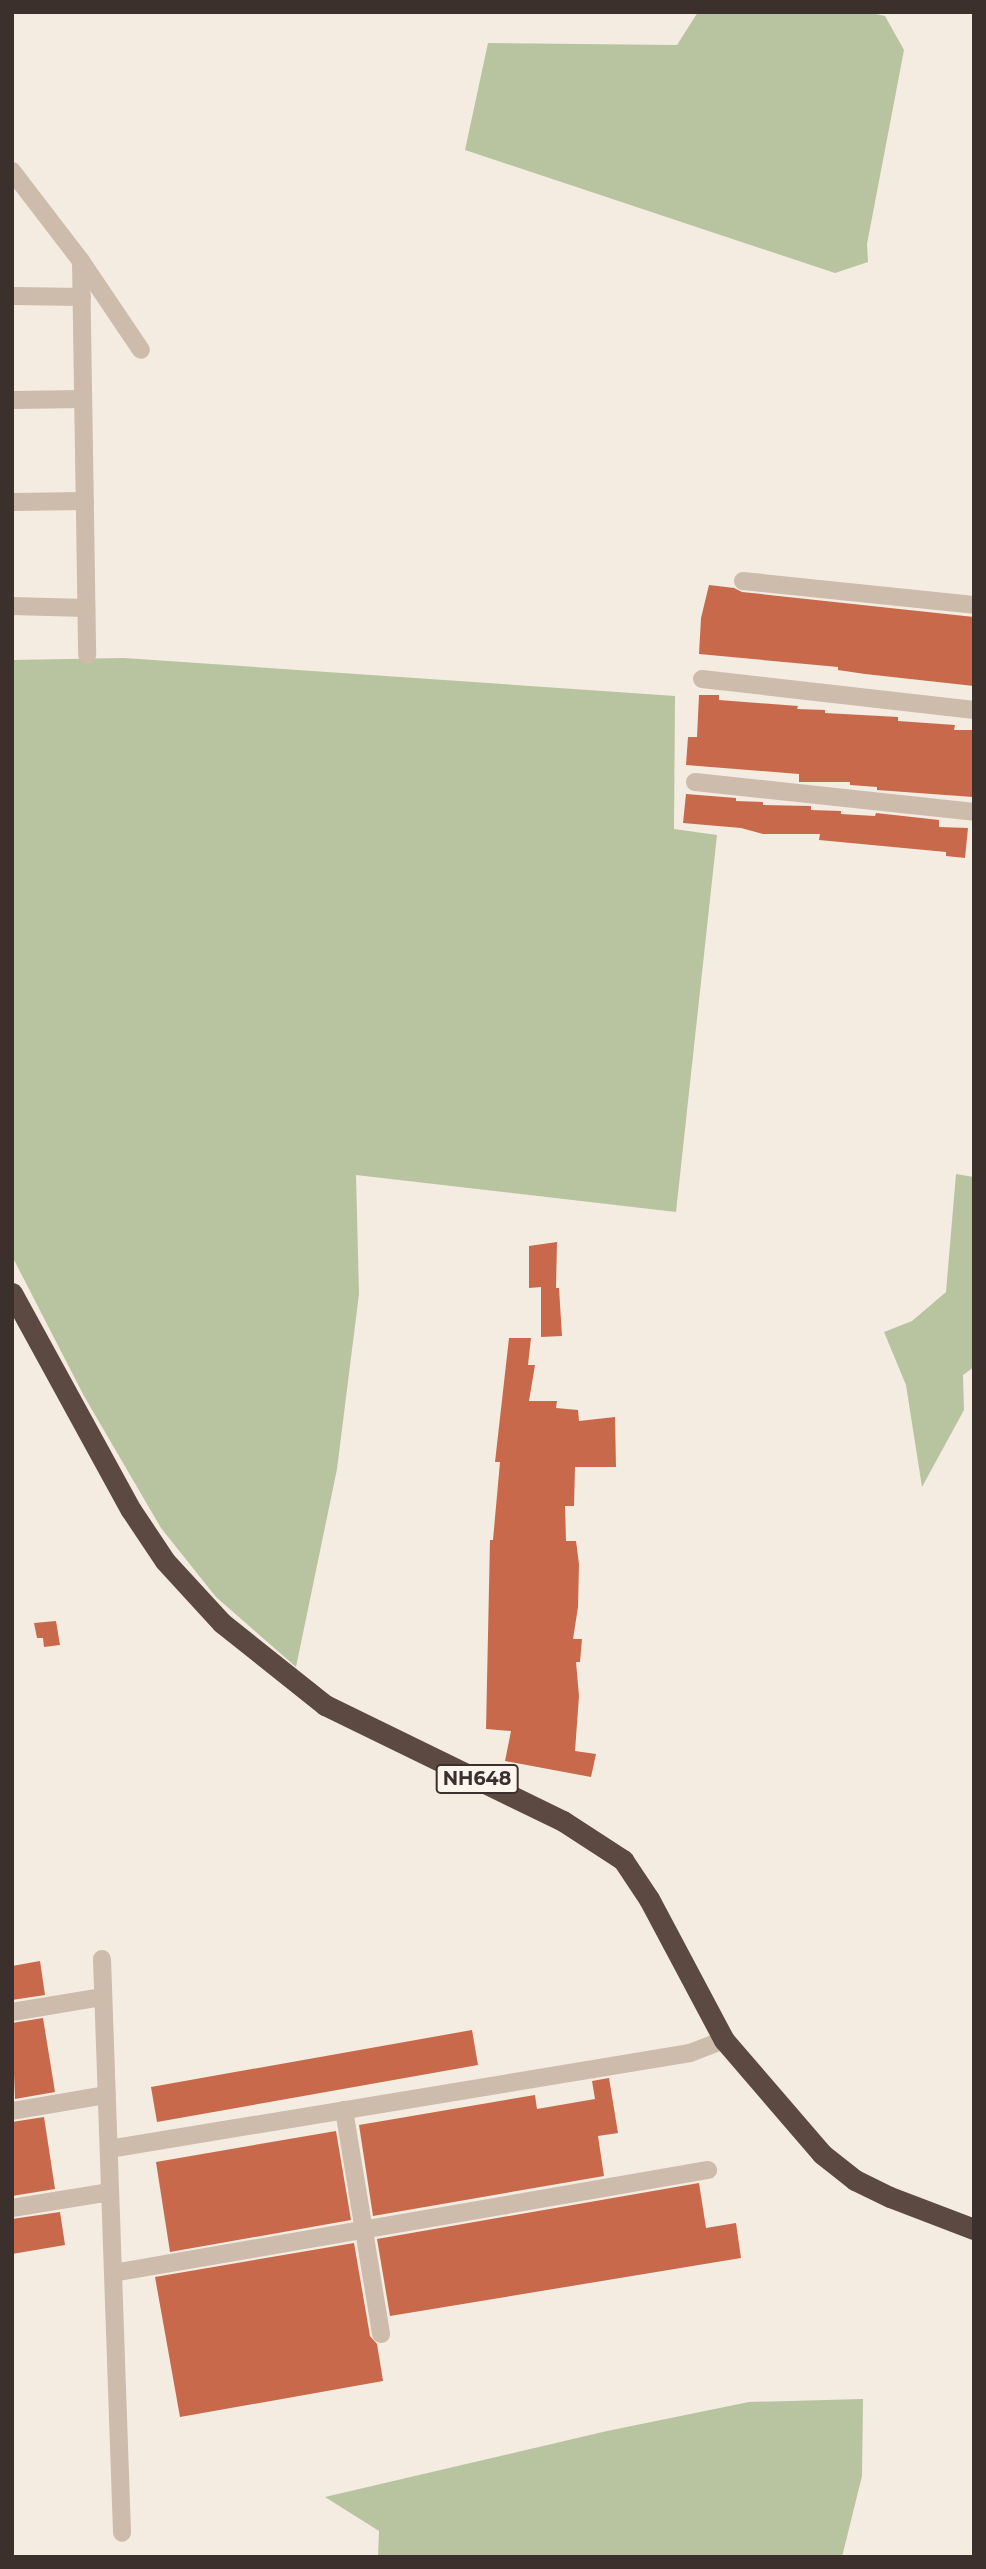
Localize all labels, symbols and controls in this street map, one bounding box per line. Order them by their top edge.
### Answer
road number: NH648 [435,1764,519,1794]

